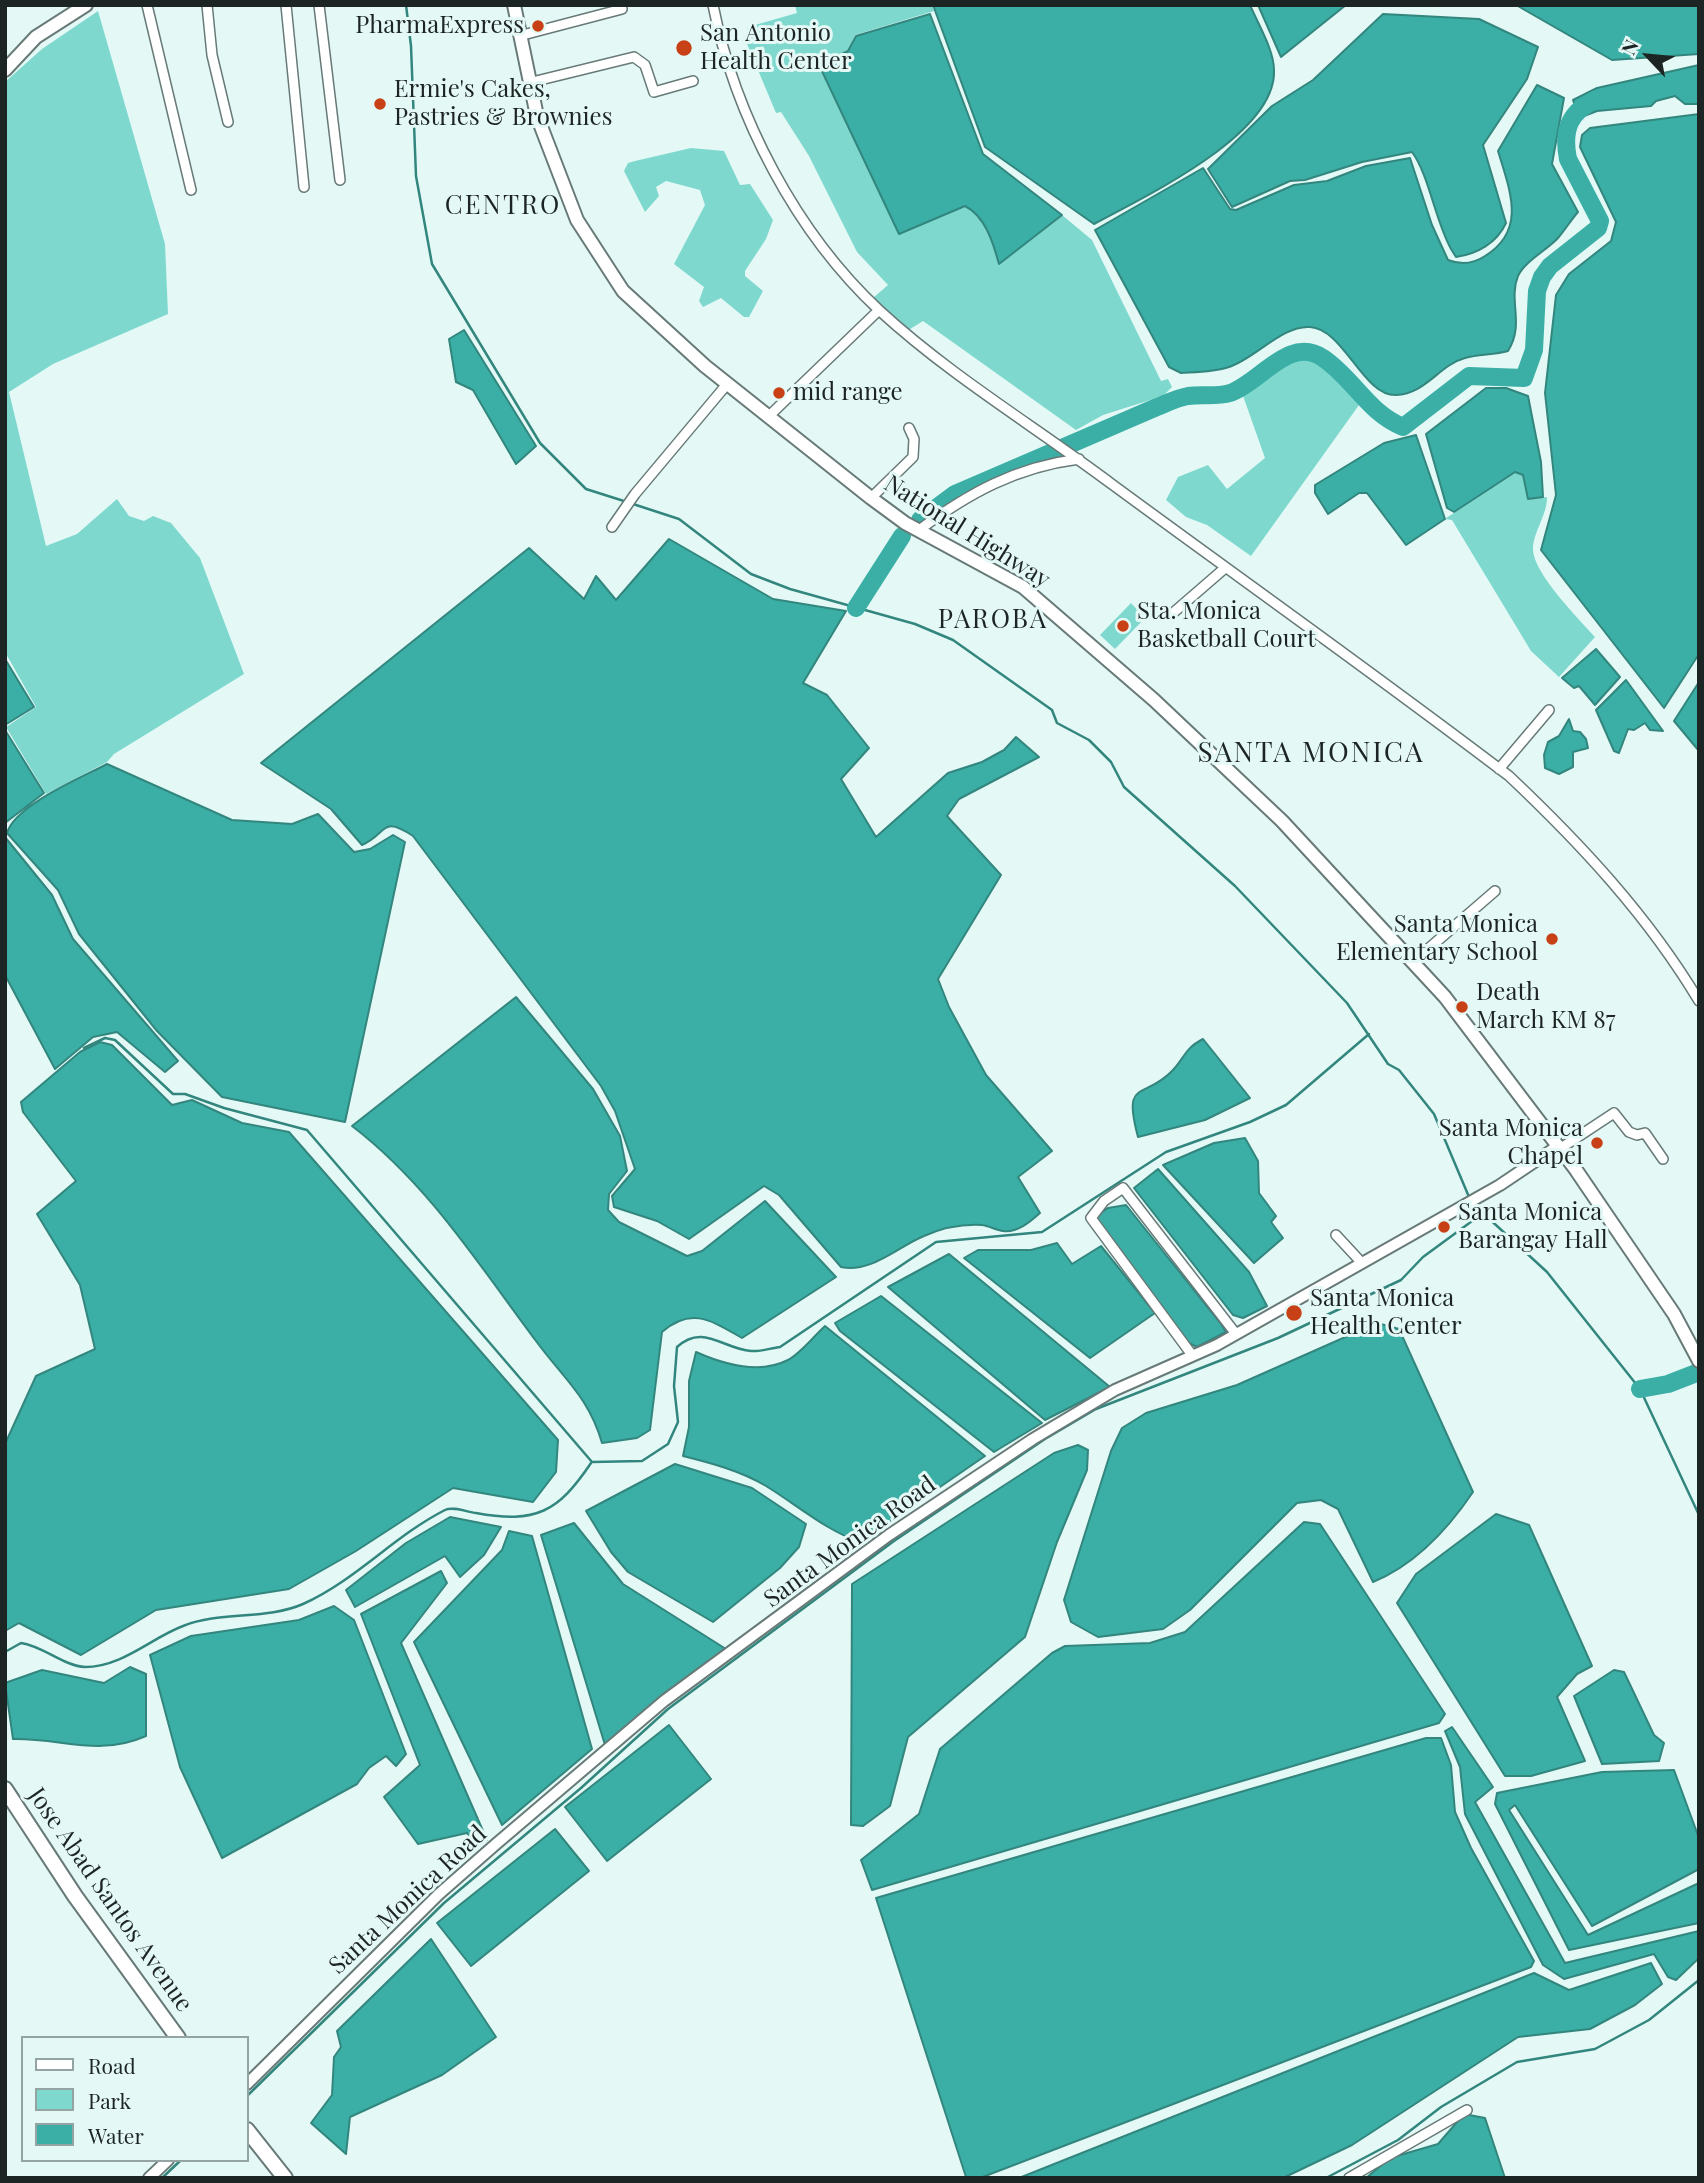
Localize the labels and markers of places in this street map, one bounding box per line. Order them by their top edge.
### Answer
place label: PharmaExpress [355,12,524,40]
marker: PharmaExpress [530,18,546,34]
place label: San Antonio Health Center [700,20,852,76]
marker: San Antonio Health Center [674,38,694,58]
place label: Ermie's Cakes, Pastries & Brownies [394,76,612,132]
marker: Ermie's Cakes, Pastries & Brownies [372,96,388,112]
place label: mid range [793,379,903,407]
marker: mid range [771,385,787,401]
place label: Sta. Monica Basketball Court [1137,598,1316,654]
marker: Sta. Monica Basketball Court [1115,618,1131,634]
place label: Santa Monica Elementary School [1336,911,1538,967]
marker: Santa Monica Elementary School [1544,931,1560,947]
place label: Death March KM 87 [1476,979,1616,1035]
marker: Death March KM 87 [1454,999,1470,1015]
place label: Santa Monica Chapel [1439,1115,1583,1171]
marker: Santa Monica Chapel [1589,1135,1605,1151]
place label: Santa Monica Barangay Hall [1458,1199,1608,1255]
marker: Santa Monica Barangay Hall [1436,1219,1452,1235]
place label: Santa Monica Health Center [1310,1285,1462,1341]
marker: Santa Monica Health Center [1284,1303,1304,1323]

